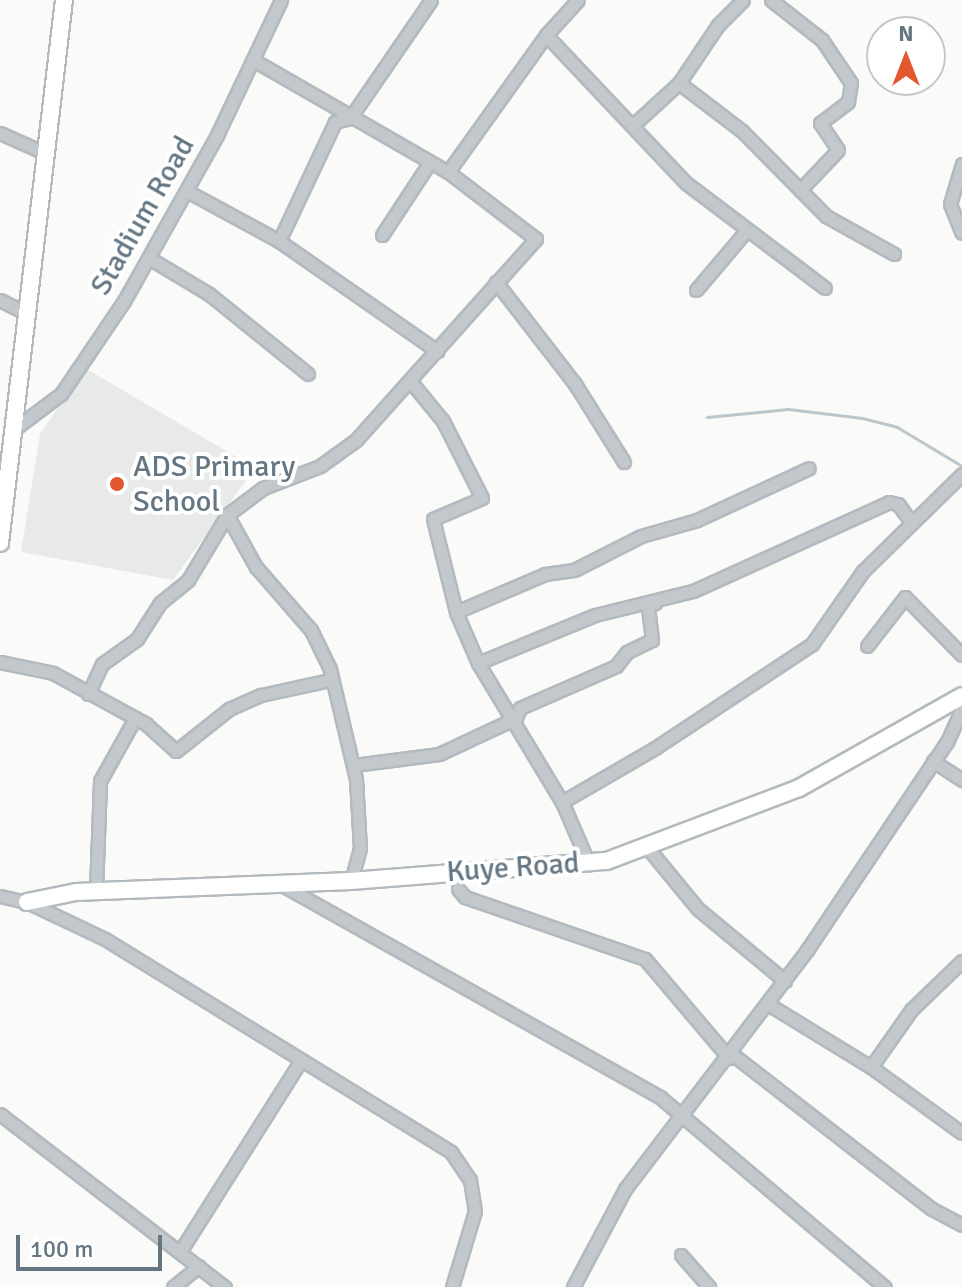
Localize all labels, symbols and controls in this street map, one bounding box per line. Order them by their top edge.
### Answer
north arrow [866,16,946,96]
text: N [898,20,914,47]
street label: Stadium Road [83,130,203,302]
place label: ADS Primary School [133,449,295,520]
marker: ADS Primary School [108,475,126,493]
street label: Kuye Road [445,845,581,891]
scale bar [20,1219,166,1269]
text: 100 m [30,1234,93,1264]

